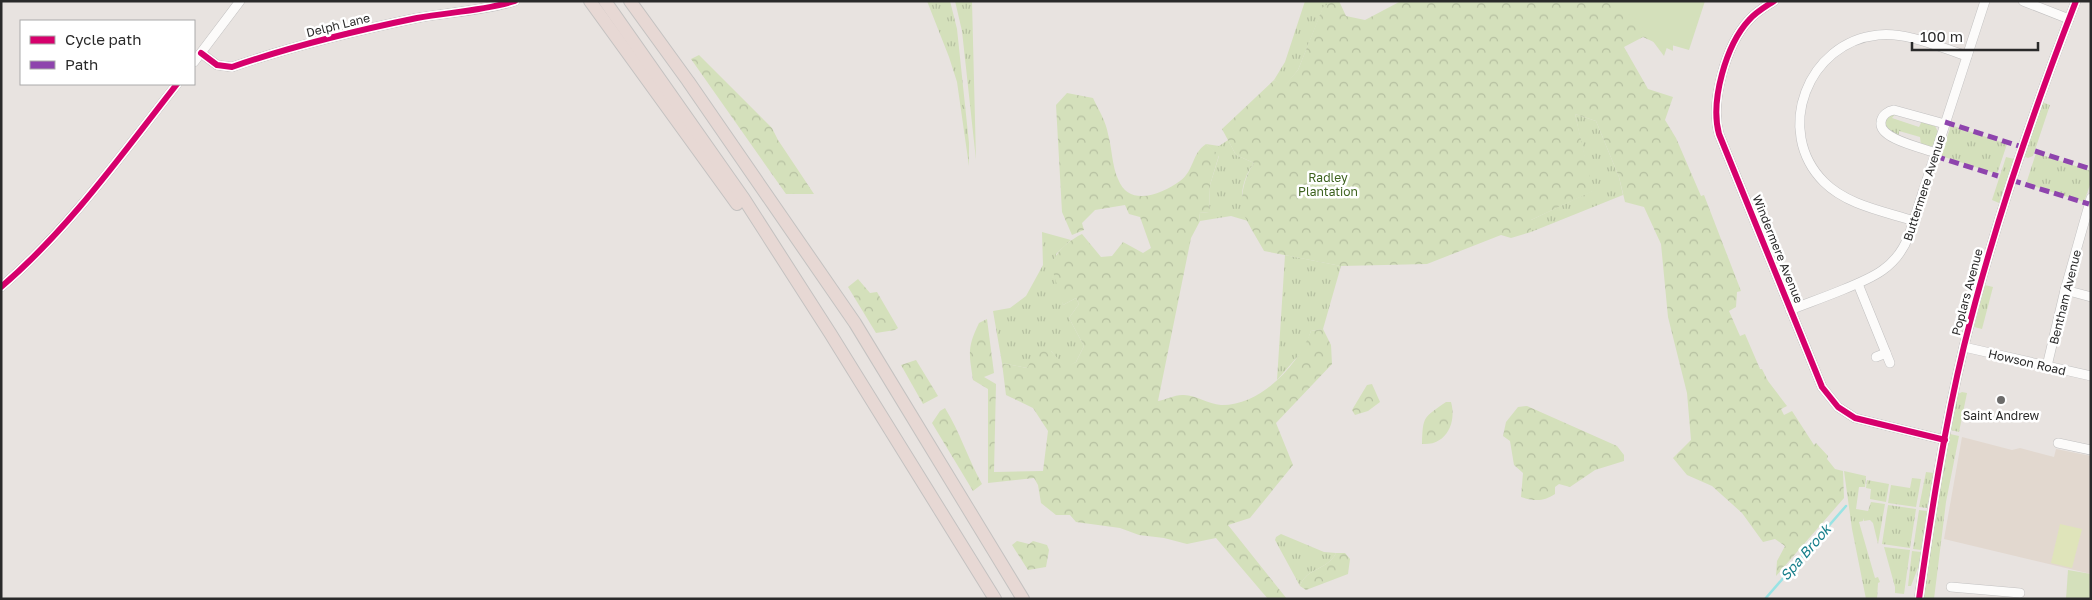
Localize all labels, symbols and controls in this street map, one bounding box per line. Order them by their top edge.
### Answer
street label: Delph Lane [305,10,371,40]
legend [20,20,195,85]
scale bar [1912,20,2038,52]
text: 100 m [1920,27,1963,45]
text: Cycle path [65,30,141,48]
text: Path [65,55,98,73]
street label: Buttermere Avenue [1900,133,1948,243]
park label: Radley Plantation [1298,170,1358,199]
street label: Windermere Avenue [1749,193,1807,305]
street label: Poplars Avenue [1948,247,1986,337]
street label: Bentham Avenue [2046,248,2084,346]
street label: Howson Road [1987,346,2067,378]
marker: Saint Andrew [1995,394,2007,406]
place label: Saint Andrew [1963,408,2040,423]
water label: Spa Brook [1776,519,1835,583]

